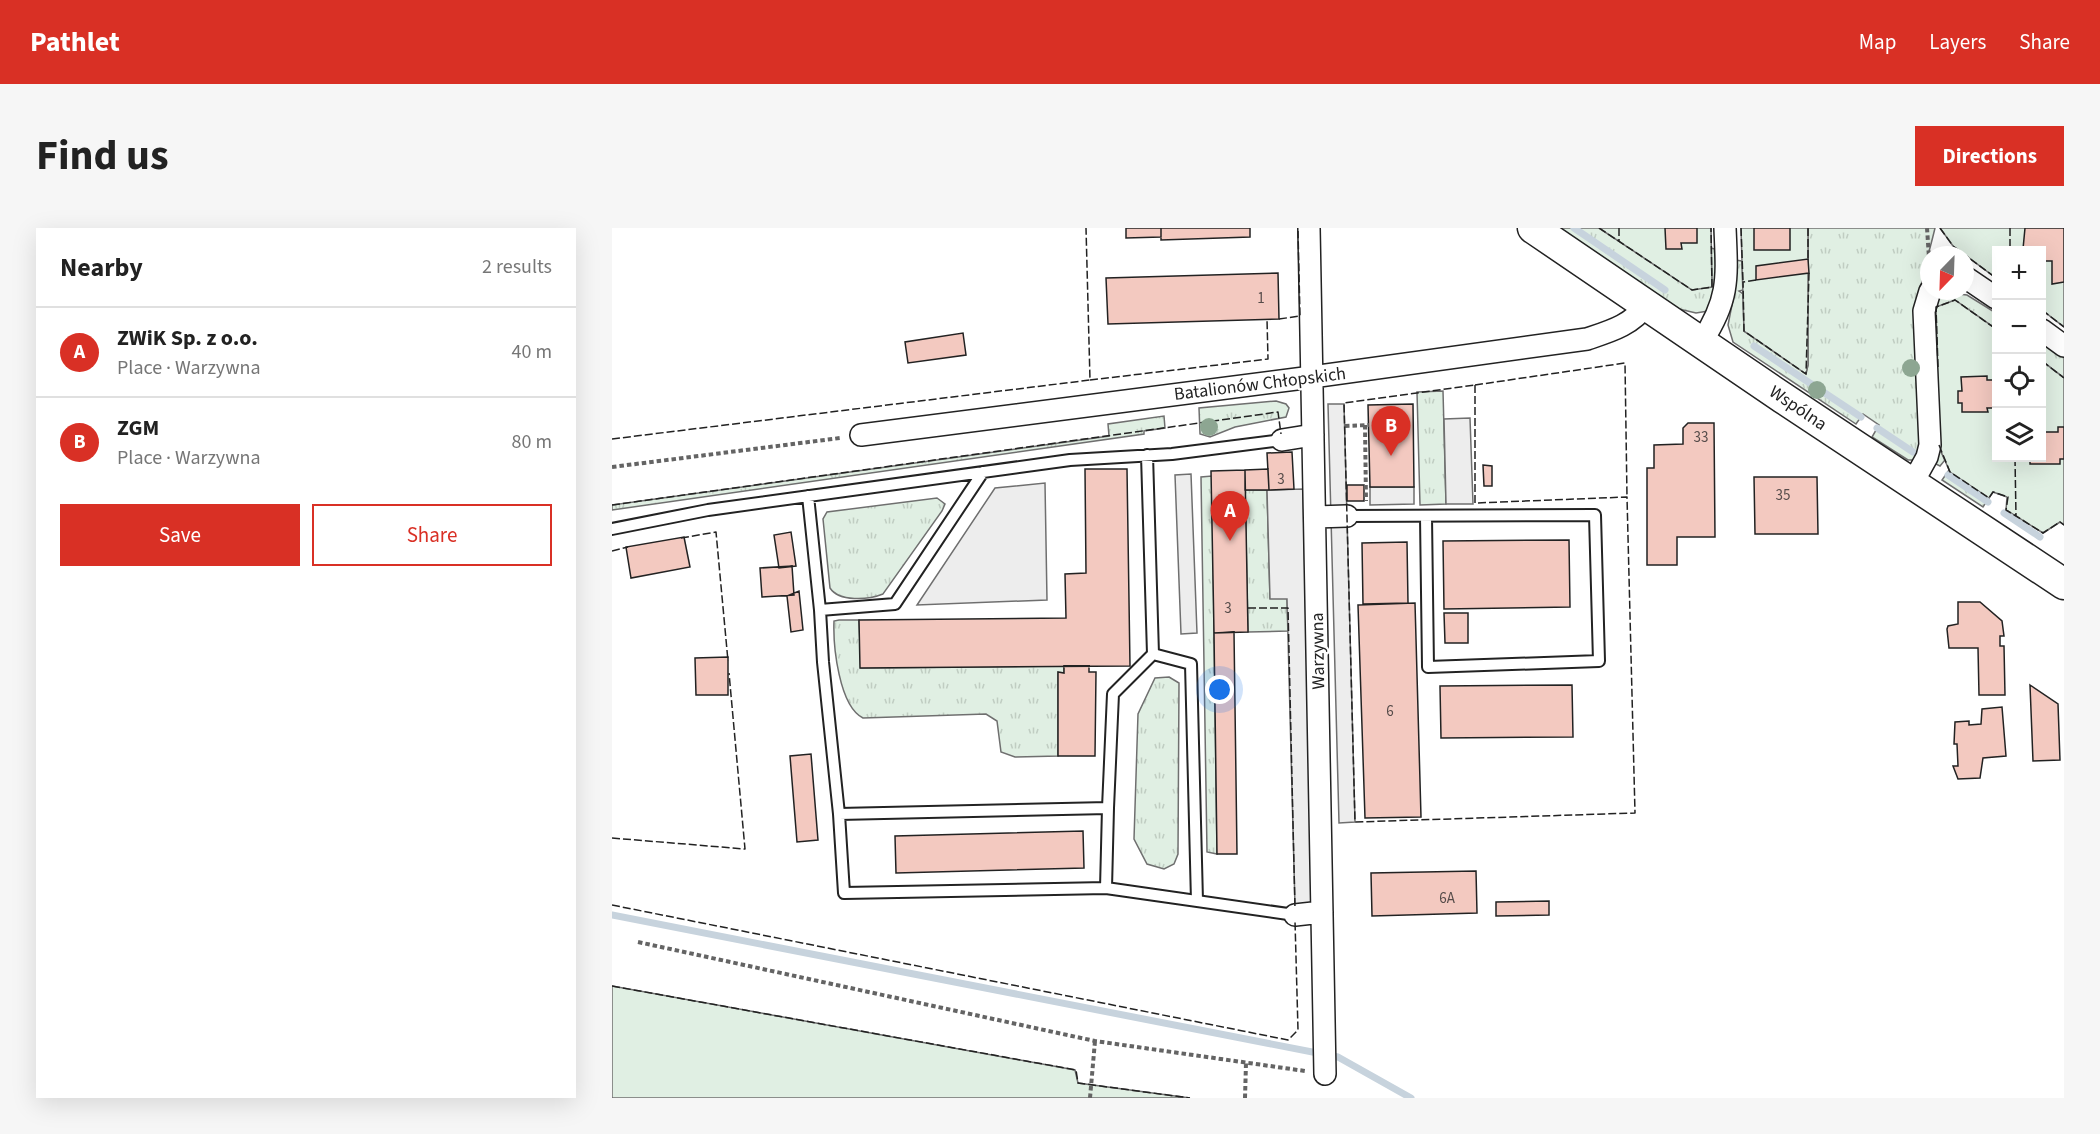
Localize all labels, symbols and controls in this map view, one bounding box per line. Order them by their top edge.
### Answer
text: Pathlet [30,22,120,62]
text: Map [1859,27,1896,57]
text: Layers [1929,27,1986,57]
text: Share [2019,27,2070,57]
text: Find us [36,126,169,186]
button: Directions [1915,126,2064,186]
north arrow [1920,246,1974,300]
map controls [1992,246,2046,462]
button: + [1992,246,2046,300]
text: Nearby [60,249,143,286]
text: 2 results [482,253,552,281]
house number: 1 [1257,288,1265,309]
button: − [1992,300,2046,354]
text: ZWiK Sp. z o.o. [117,322,258,354]
text: A [74,338,85,366]
text: 40 m [512,338,552,366]
text: Place · Warzywna [117,354,261,382]
button: locate [1992,354,2046,408]
street label: Batalionów Chłopskich [1173,361,1347,407]
street label: Wspólna [1764,379,1832,437]
pin: B [1372,406,1410,456]
button: layers [1992,408,2046,462]
text: ZGM [117,412,159,444]
house number: 33 [1694,427,1708,448]
text: B [73,428,86,456]
text: 80 m [512,428,552,456]
text: Place · Warzywna [117,444,261,472]
house number: 3 [1277,469,1285,490]
house number: 35 [1776,485,1790,506]
pin: A [1210,492,1250,541]
button: Save [60,504,300,566]
button: Share [312,504,552,566]
house number: 3 [1224,598,1232,619]
street label: Warzywna [1305,612,1331,690]
your location [1205,675,1234,704]
house number: 6 [1386,701,1394,722]
house number: 6A [1439,888,1456,909]

